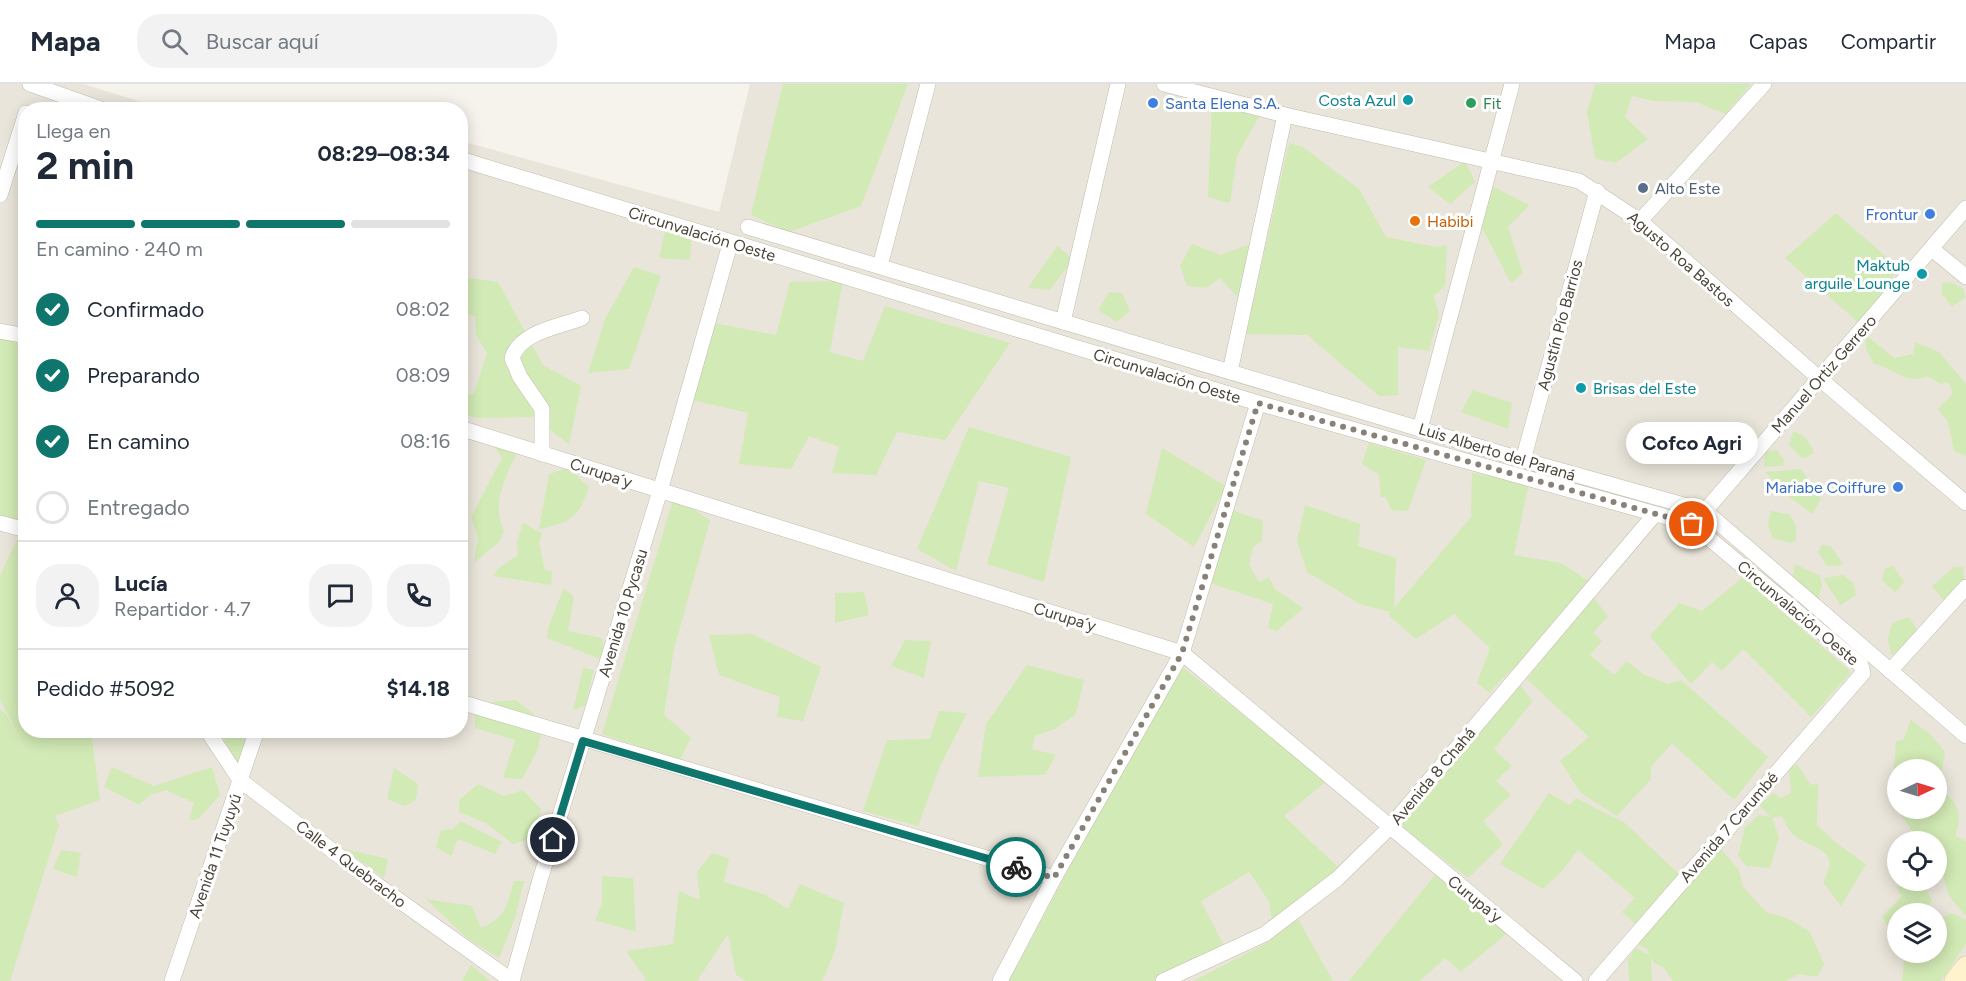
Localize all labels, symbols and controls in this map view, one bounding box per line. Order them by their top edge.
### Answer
search box [137,14,557,68]
text: Mapa [30,24,101,58]
icon: search [158,25,191,58]
text: Buscar aquí [206,28,319,55]
text: Mapa [1664,29,1716,54]
text: Capas [1749,29,1808,54]
text: Compartir [1841,29,1936,54]
place label: Costa Azul [1318,91,1396,110]
marker: Costa Azul [1401,93,1415,107]
place label: Santa Elena S.A. [1165,94,1280,113]
place label: Fit [1483,94,1501,113]
marker: Santa Elena S.A. [1146,96,1160,110]
marker: Fit [1464,96,1478,110]
text: Llega en [36,119,111,143]
text: 08:29–08:34 [318,140,450,167]
text: 2 min [36,142,134,189]
place label: Alto Este [1655,179,1721,198]
marker: Alto Este [1636,181,1650,195]
street label: Circunvalación Oeste [626,203,778,266]
place label: Frontur [1865,205,1919,224]
street label: Agusto Roa Bastos [1624,207,1738,311]
marker: Frontur [1923,207,1937,221]
place label: Habibi [1427,212,1473,231]
marker: Habibi [1408,214,1422,228]
text: En camino · 240 m [36,237,203,261]
place label: Maktub arguile Lounge [1805,256,1910,293]
street label: Agustín Pío Barrios [1533,258,1587,392]
marker: Maktub arguile Lounge [1915,267,1929,281]
icon: check [36,293,69,326]
text: Confirmado [87,296,204,323]
text: 08:02 [396,297,450,321]
street label: Manuel Ortiz Gerrero [1768,311,1880,437]
street label: Circunvalación Oeste [1091,345,1243,408]
icon: check [36,359,69,392]
text: Preparando [87,362,200,389]
text: 08:09 [396,363,450,387]
place label: Brisas del Este [1593,379,1696,398]
marker: Brisas del Este [1574,381,1588,395]
street label: Luis Alberto del Paraná [1416,419,1578,485]
callout: Cofco Agri [1626,422,1758,464]
icon: check [36,425,69,458]
text: En camino [87,428,190,455]
text: 08:16 [400,429,450,453]
text: Cofco Agri [1642,431,1742,455]
street label: Curupa´y [567,454,635,492]
place label: Mariabe Coiffure [1766,478,1886,497]
marker: Mariabe Coiffure [1891,480,1905,494]
text: Entregado [87,494,190,521]
pin [1666,498,1717,549]
icon: bag [1675,507,1708,540]
street label: Avenida 10 Pycasu [594,547,652,679]
street label: Circunvalación Oeste [1733,557,1863,670]
button: person [36,564,99,627]
button: chat [309,564,372,627]
button: phone [387,564,450,627]
text: Lucía [114,570,168,597]
text: Repartidor · 4.7 [114,597,251,621]
street label: Curupa´y [1031,599,1099,636]
text: Pedido #5092 [36,675,175,702]
text: $14.18 [386,675,450,702]
street label: Avenida 8 Chahá [1387,723,1479,829]
north arrow [1887,759,1947,819]
map controls [1887,759,1947,963]
street label: Avenida 7 Carumbé [1676,768,1782,886]
street label: Avenida 11 Tuyuyú [185,791,245,921]
pin [527,814,578,865]
street label: Calle 4 Quebracho [292,816,410,912]
icon: home [536,823,569,856]
button: locate [1887,831,1947,891]
courier [986,837,1046,897]
icon: bike [1000,851,1033,884]
street label: Curupa´y [1444,871,1506,927]
button: layers [1887,903,1947,963]

